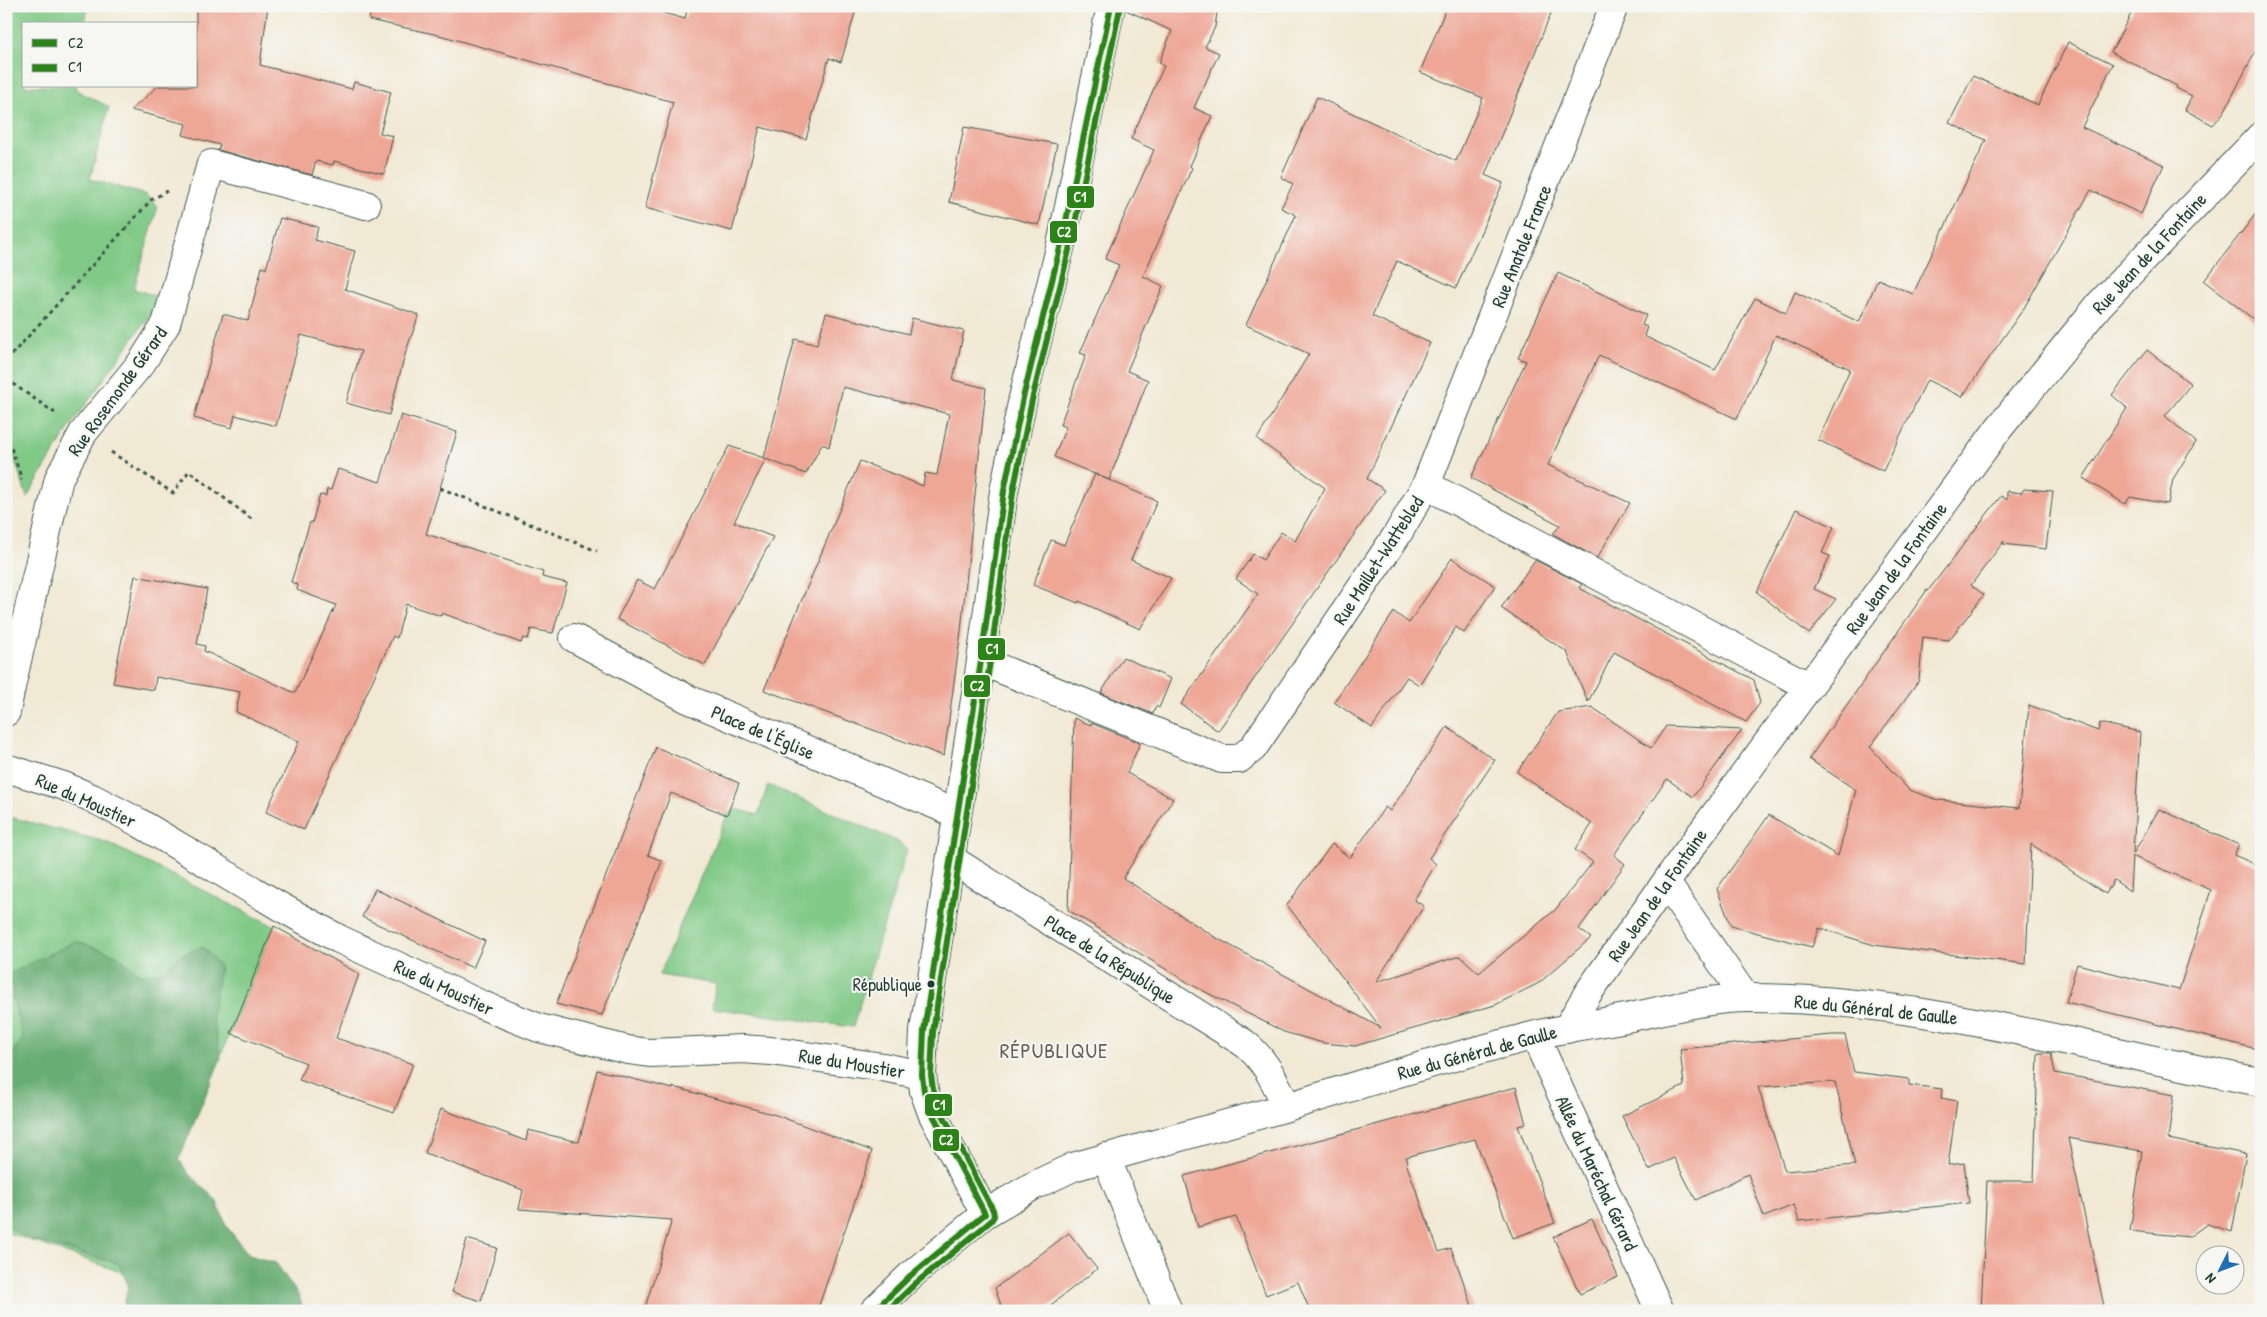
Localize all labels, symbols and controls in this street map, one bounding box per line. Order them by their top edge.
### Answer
legend [22,22,198,88]
text: C2 [68,32,83,53]
text: C1 [68,56,82,77]
street label: Rue Anatole France [1485,180,1558,311]
line badge: C1 [1066,185,1095,209]
street label: Rue Jean de la Fontaine [2086,186,2212,319]
text: C1 [1074,187,1086,206]
line badge: C2 [1049,220,1078,244]
text: C2 [1057,222,1072,241]
street label: Rue Rosemonde Gérard [61,321,173,461]
street label: Rue Maillet-Wattebled [1327,490,1430,629]
street label: Rue Jean de la Fontaine [1839,496,1953,639]
line badge: C1 [977,637,1006,661]
text: C1 [986,639,998,658]
line badge: C2 [963,674,991,698]
text: C2 [970,676,985,695]
street label: Place de l'Église [708,699,819,766]
street label: Rue du Moustier [32,766,141,834]
street label: Rue Jean de la Fontaine [1601,823,1713,967]
street label: Place de la République [1039,908,1181,1010]
street label: Rue du Moustier [390,953,499,1022]
place label: République [853,972,922,997]
marker: République [926,979,936,989]
street label: Rue du Général de Gaulle [1793,988,1959,1031]
street label: Rue du Général de Gaulle [1395,1018,1560,1086]
district label: RÉPUBLIQUE [1000,1036,1108,1065]
street label: Rue du Moustier [797,1042,908,1084]
street label: Allée du Maréchal Gérard [1550,1091,1645,1255]
line badge: C1 [924,1093,953,1117]
text: C1 [933,1095,945,1114]
line badge: C2 [932,1128,960,1152]
text: C2 [939,1130,954,1149]
north arrow [2194,1244,2244,1294]
text: N [2200,1270,2220,1288]

